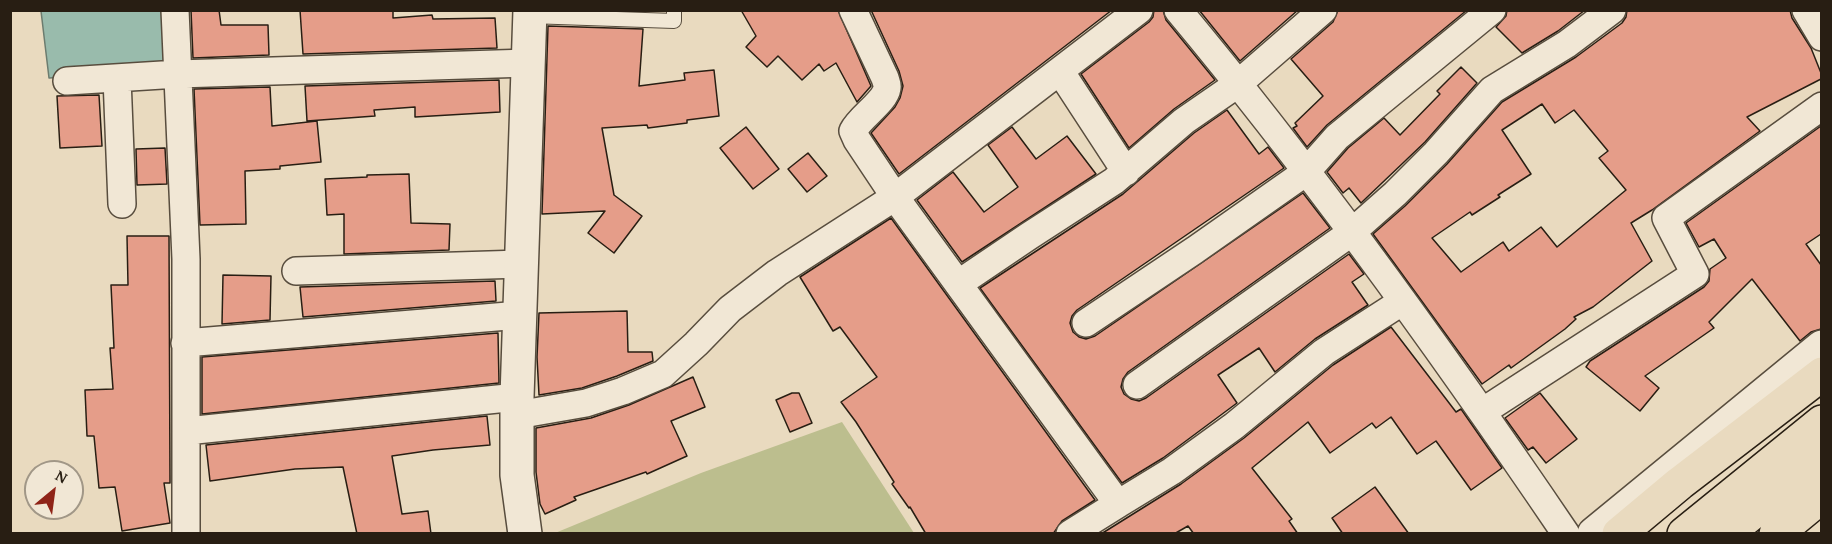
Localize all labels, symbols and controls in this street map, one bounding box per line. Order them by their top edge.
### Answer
north arrow [24,460,84,520]
text: N [51,463,72,489]

